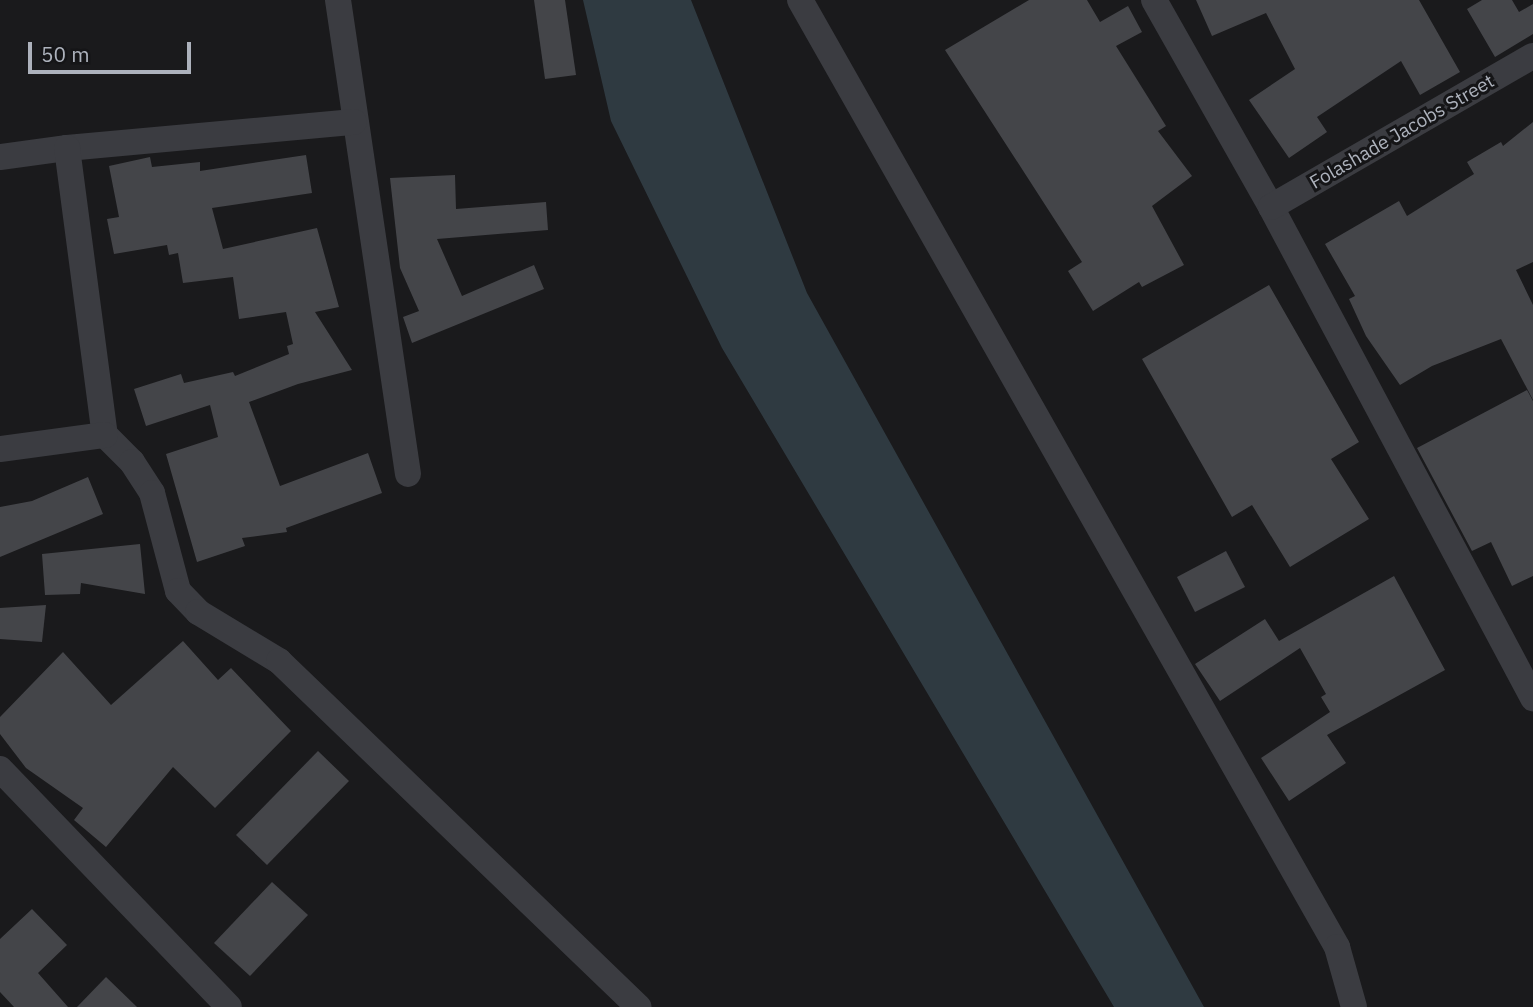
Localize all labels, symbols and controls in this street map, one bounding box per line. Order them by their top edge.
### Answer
scale bar [32,28,194,72]
text: 50 m [41,40,90,68]
street label: Folashade Jacobs Street [1306,70,1498,194]

